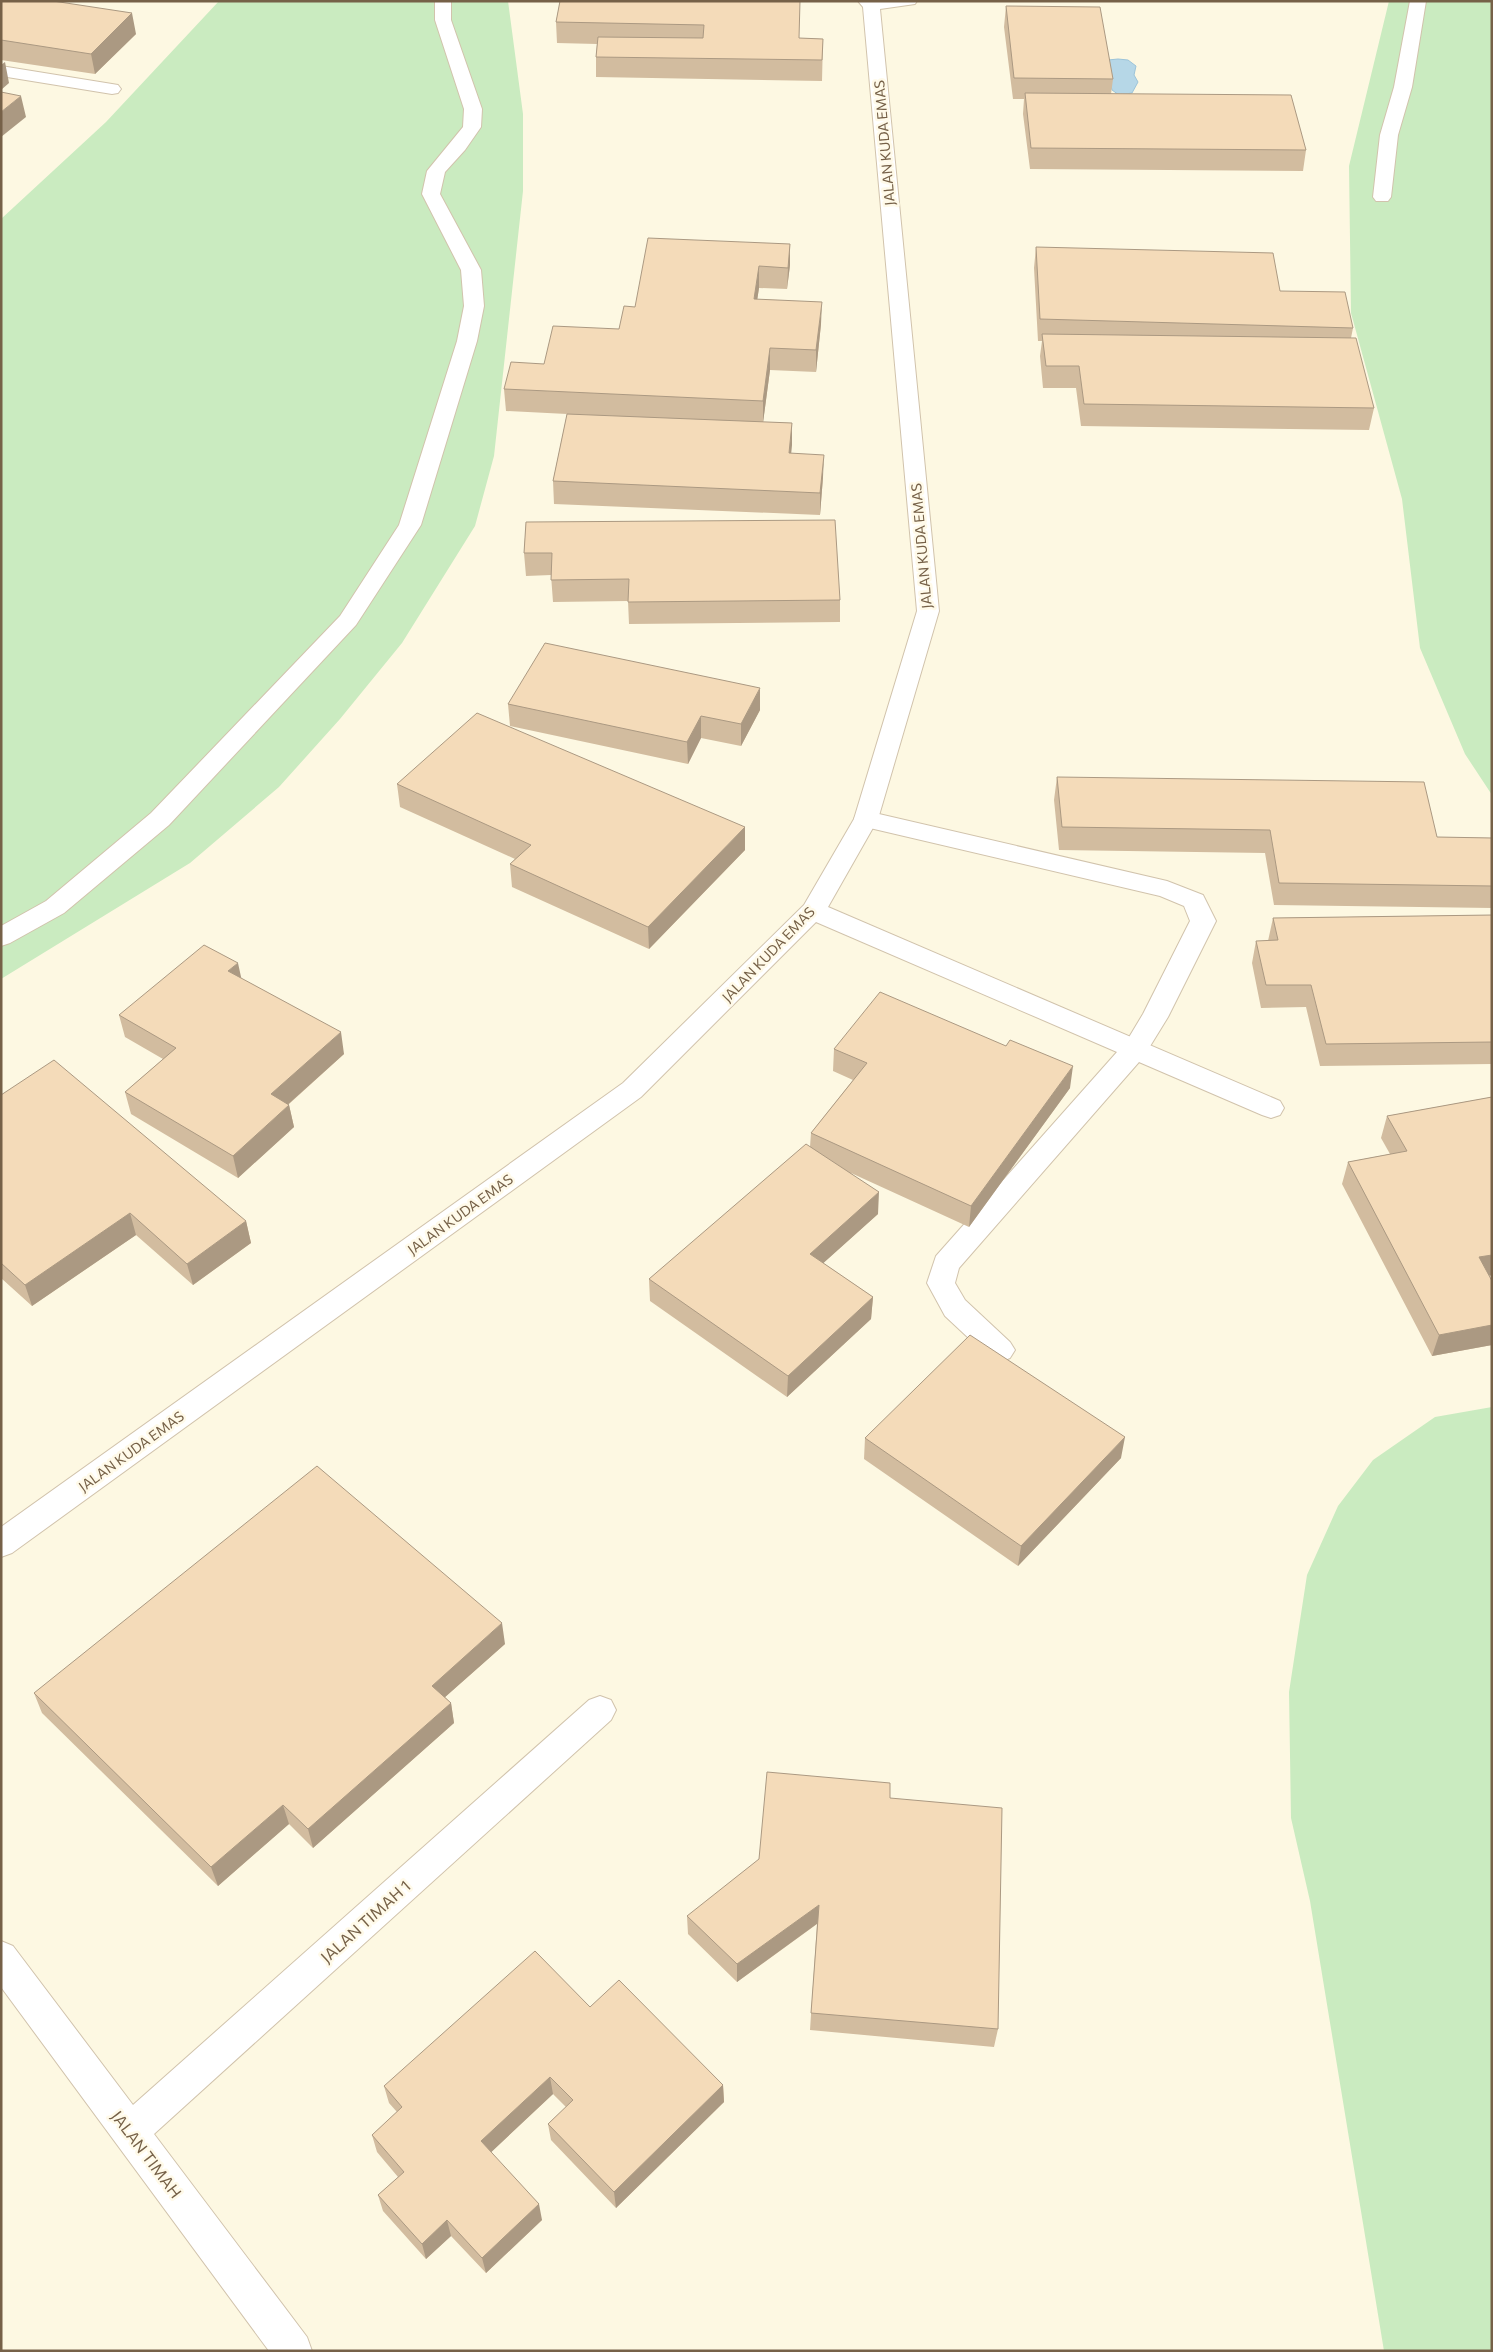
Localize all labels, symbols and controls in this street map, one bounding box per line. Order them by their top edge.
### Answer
street label: JALAN KUDA EMAS [870,79,898,207]
street label: JALAN KUDA EMAS [907,482,935,610]
street label: JALAN KUDA EMAS [718,903,818,1005]
street label: JALAN KUDA EMAS [404,1170,516,1258]
street label: JALAN KUDA EMAS [75,1407,187,1495]
street label: JALAN TIMAH 1 [316,1876,414,1966]
street label: JALAN TIMAH [108,2107,186,2201]

